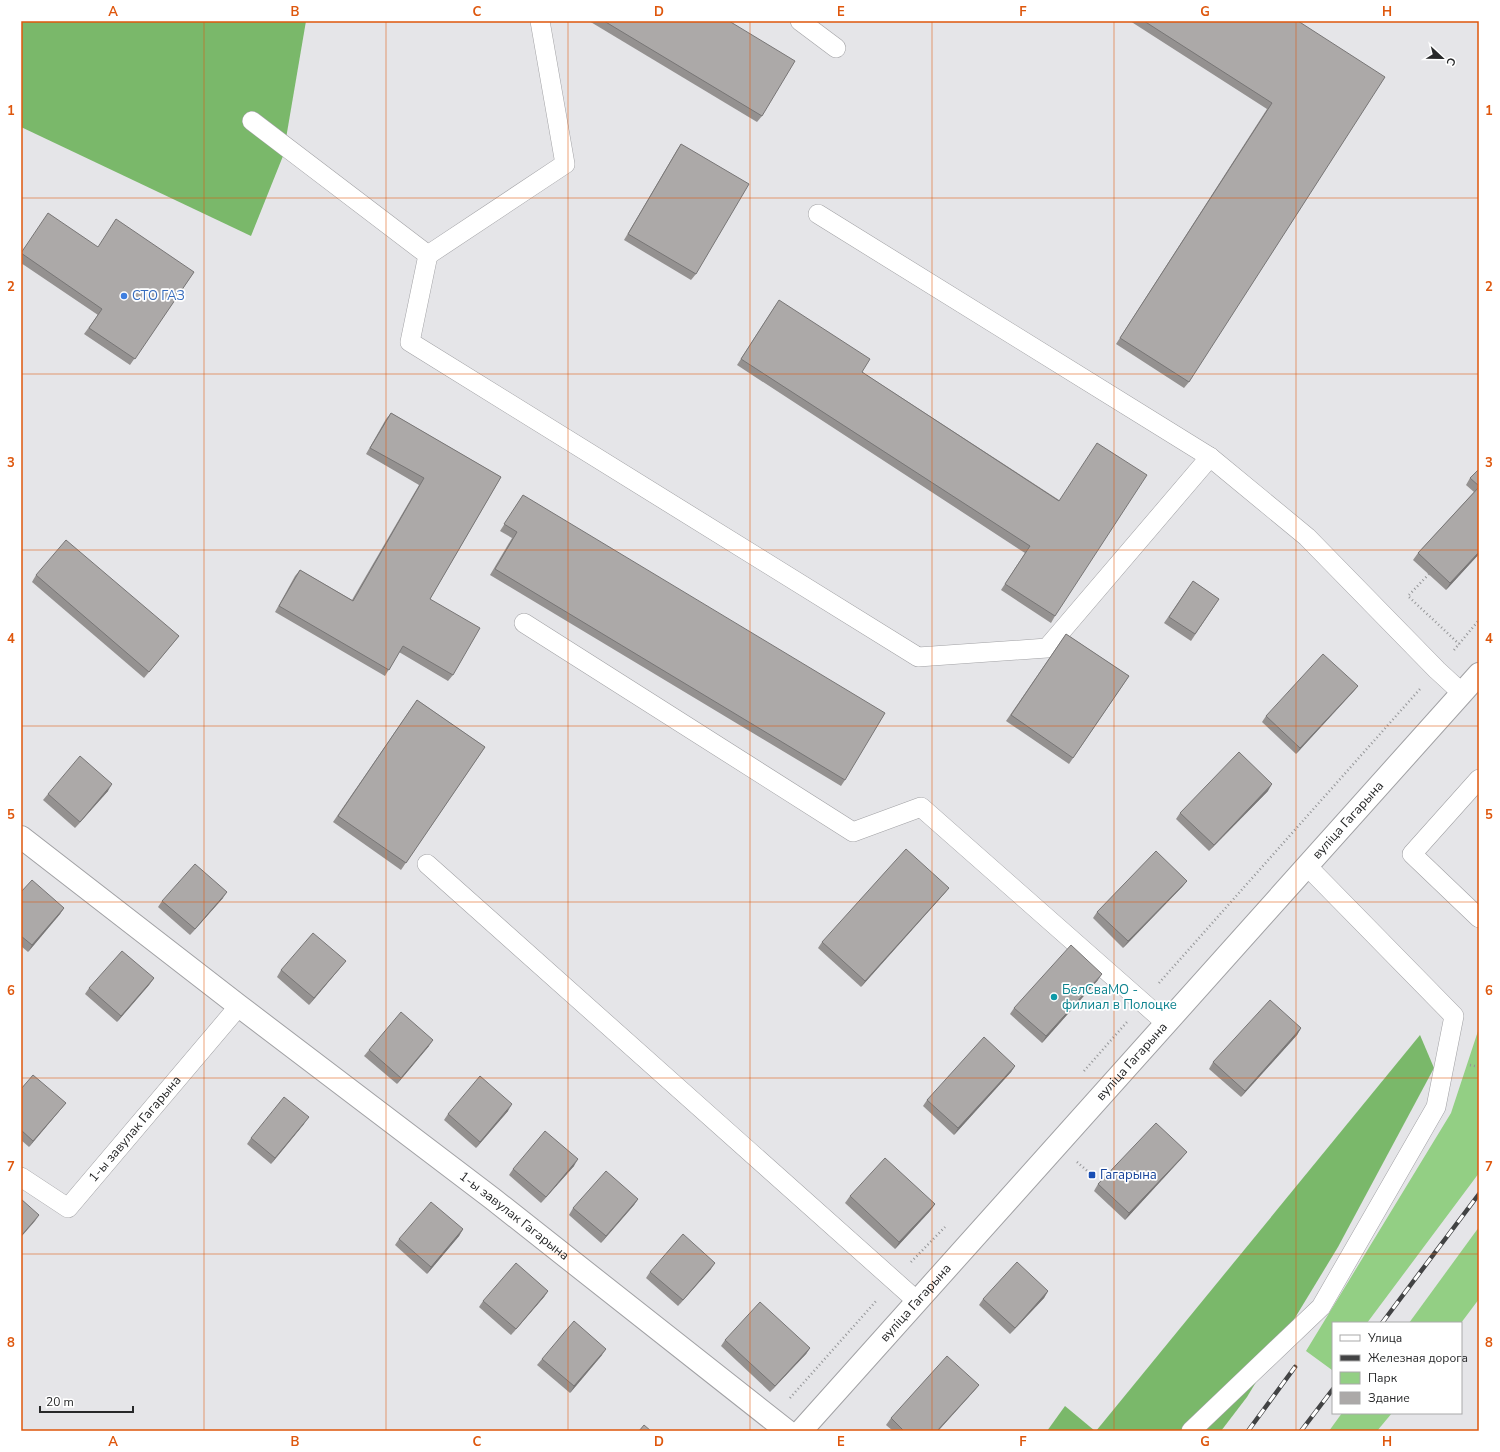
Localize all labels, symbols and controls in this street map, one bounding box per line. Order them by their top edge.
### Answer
text: A [108,3,118,21]
text: B [291,3,300,21]
text: C [473,3,482,21]
text: D [654,3,664,21]
text: E [837,3,845,21]
text: F [1019,3,1027,21]
text: G [1200,3,1210,21]
text: H [1382,3,1392,21]
north arrow [1422,38,1462,78]
text: С [1442,55,1459,68]
text: 1 [7,102,15,120]
text: 1 [1485,102,1493,120]
text: 2 [7,278,15,296]
text: 2 [1485,278,1493,296]
place label: СТО ГАЗ [132,287,185,305]
marker: СТО ГАЗ [119,291,129,301]
text: 3 [7,454,15,472]
text: 3 [1485,454,1493,472]
text: 4 [7,630,15,648]
text: 4 [1485,630,1493,648]
street label: вуліца Гагарына [1308,777,1388,863]
text: 5 [7,806,15,824]
text: 5 [1485,806,1493,824]
place label: БелСваМО - филиал в Полоцке [1062,981,1177,1014]
text: 6 [7,982,15,1000]
text: 6 [1485,982,1493,1000]
marker: БелСваМО - филиал в Полоцке [1049,992,1059,1002]
street label: вуліца Гагарына [1092,1019,1172,1104]
street label: 1-ы завулак Гагарына [85,1072,185,1186]
text: 7 [7,1158,15,1176]
text: 7 [1485,1158,1493,1176]
place label: Гагарына [1100,1166,1157,1184]
street label: 1-ы завулак Гагарына [456,1168,573,1265]
marker: Гагарына [1087,1170,1097,1180]
street label: вуліца Гагарына [876,1260,956,1346]
legend [1332,1322,1462,1414]
text: Улица [1367,1330,1402,1346]
text: 8 [7,1334,15,1352]
text: 8 [1485,1334,1493,1352]
text: Железная дорога [1368,1350,1468,1366]
text: Парк [1368,1370,1398,1386]
scale bar [40,1388,133,1414]
text: Здание [1368,1390,1410,1406]
text: 20 m [46,1394,74,1410]
text: A [108,1433,118,1451]
text: B [291,1433,300,1451]
text: C [473,1433,482,1451]
text: D [654,1433,664,1451]
text: E [837,1433,845,1451]
text: F [1019,1433,1027,1451]
text: G [1200,1433,1210,1451]
text: H [1382,1433,1392,1451]

